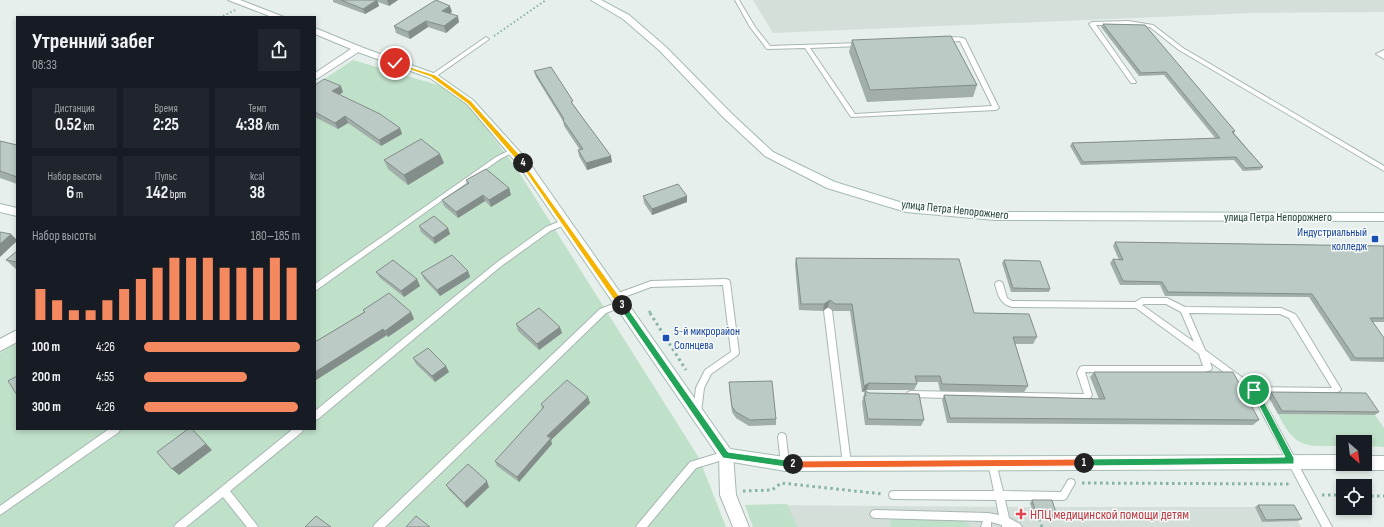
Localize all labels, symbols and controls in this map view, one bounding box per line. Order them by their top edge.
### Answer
text: Утренний забег [32,28,154,55]
button: share [258,29,300,71]
pin [378,46,412,80]
icon: check [384,52,406,74]
text: 08:33 [32,57,57,73]
text: Дистанция [54,102,95,115]
text: Время [154,102,178,115]
text: Темп [248,102,266,115]
text: 0.52 [55,115,81,135]
text: 2:25 [153,115,179,135]
text: 4:38 [236,115,263,135]
text: km [81,120,94,133]
text: /km [263,120,279,133]
pin: 4 [513,153,533,173]
text: 4 [520,156,526,169]
text: Набор высоты [48,170,102,183]
text: Пульс [155,170,177,183]
text: kcal [250,170,265,183]
text: 6 [66,183,74,203]
text: 142 [146,183,168,203]
text: 38 [250,183,265,203]
text: m [74,188,83,201]
text: bpm [168,188,186,201]
street label: улица Петра Непорожнего [901,197,1009,223]
street label: улица Петра Непорожнего [1224,210,1332,225]
place label: Индустриальный колледж [1297,225,1368,254]
text: Набор высоты [32,228,96,244]
text: 180–185 m [251,228,300,244]
marker: Индустриальный колледж [1370,234,1380,244]
pin: 3 [612,295,632,315]
text: 3 [620,298,624,311]
place label: 5-й микрорайон Солнцева [674,324,740,353]
marker: 5-й микрорайон Солнцева [661,333,671,343]
text: 100 m [32,339,60,355]
text: 4:26 [96,339,115,355]
text: 200 m [32,369,61,385]
text: 4:55 [96,369,114,385]
pin [1237,373,1271,407]
icon: arrive [1243,379,1265,401]
text: 300 m [32,399,61,415]
text: 4:26 [96,399,115,415]
north arrow [1336,435,1372,471]
map controls [1336,435,1372,515]
pin: 1 [1074,453,1094,473]
pin: 2 [783,454,803,474]
text: 1 [1082,456,1086,469]
text: 2 [791,457,795,470]
button: locate [1336,479,1372,515]
place label: НПЦ медицинской помощи детям [1030,506,1189,523]
marker: НПЦ медицинской помощи детям [1015,508,1027,520]

